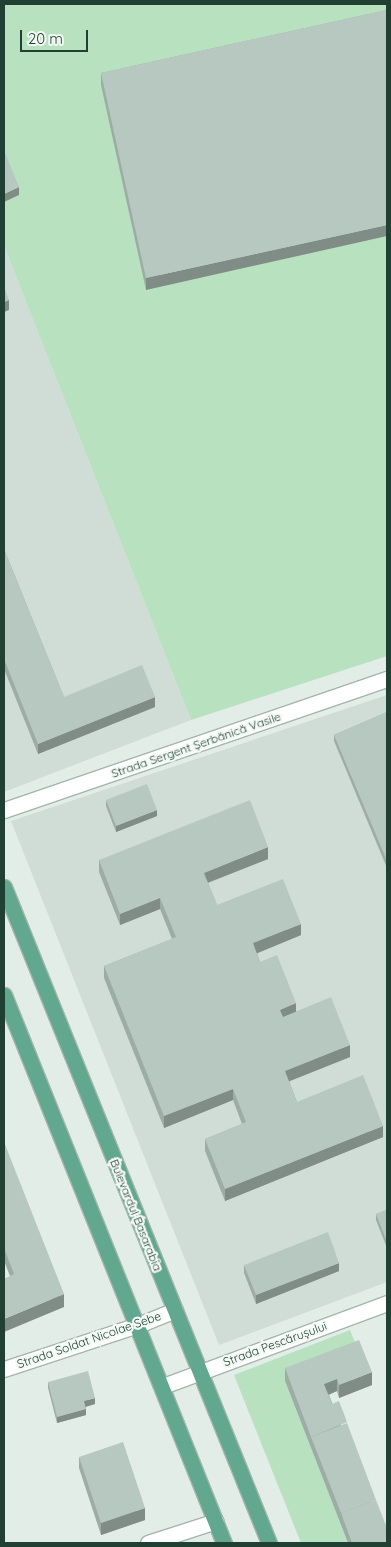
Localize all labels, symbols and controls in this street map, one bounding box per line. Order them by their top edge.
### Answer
scale bar [22,20,90,52]
text: 20 m [28,29,63,48]
street label: Strada Sergent Șerbănică Vasile [109,709,283,781]
street label: Bulevardul Basarabia [107,1157,165,1273]
street label: Strada Soldat Nicolae Sebe [15,1309,163,1371]
street label: Strada Pescărușului [221,1319,329,1369]

